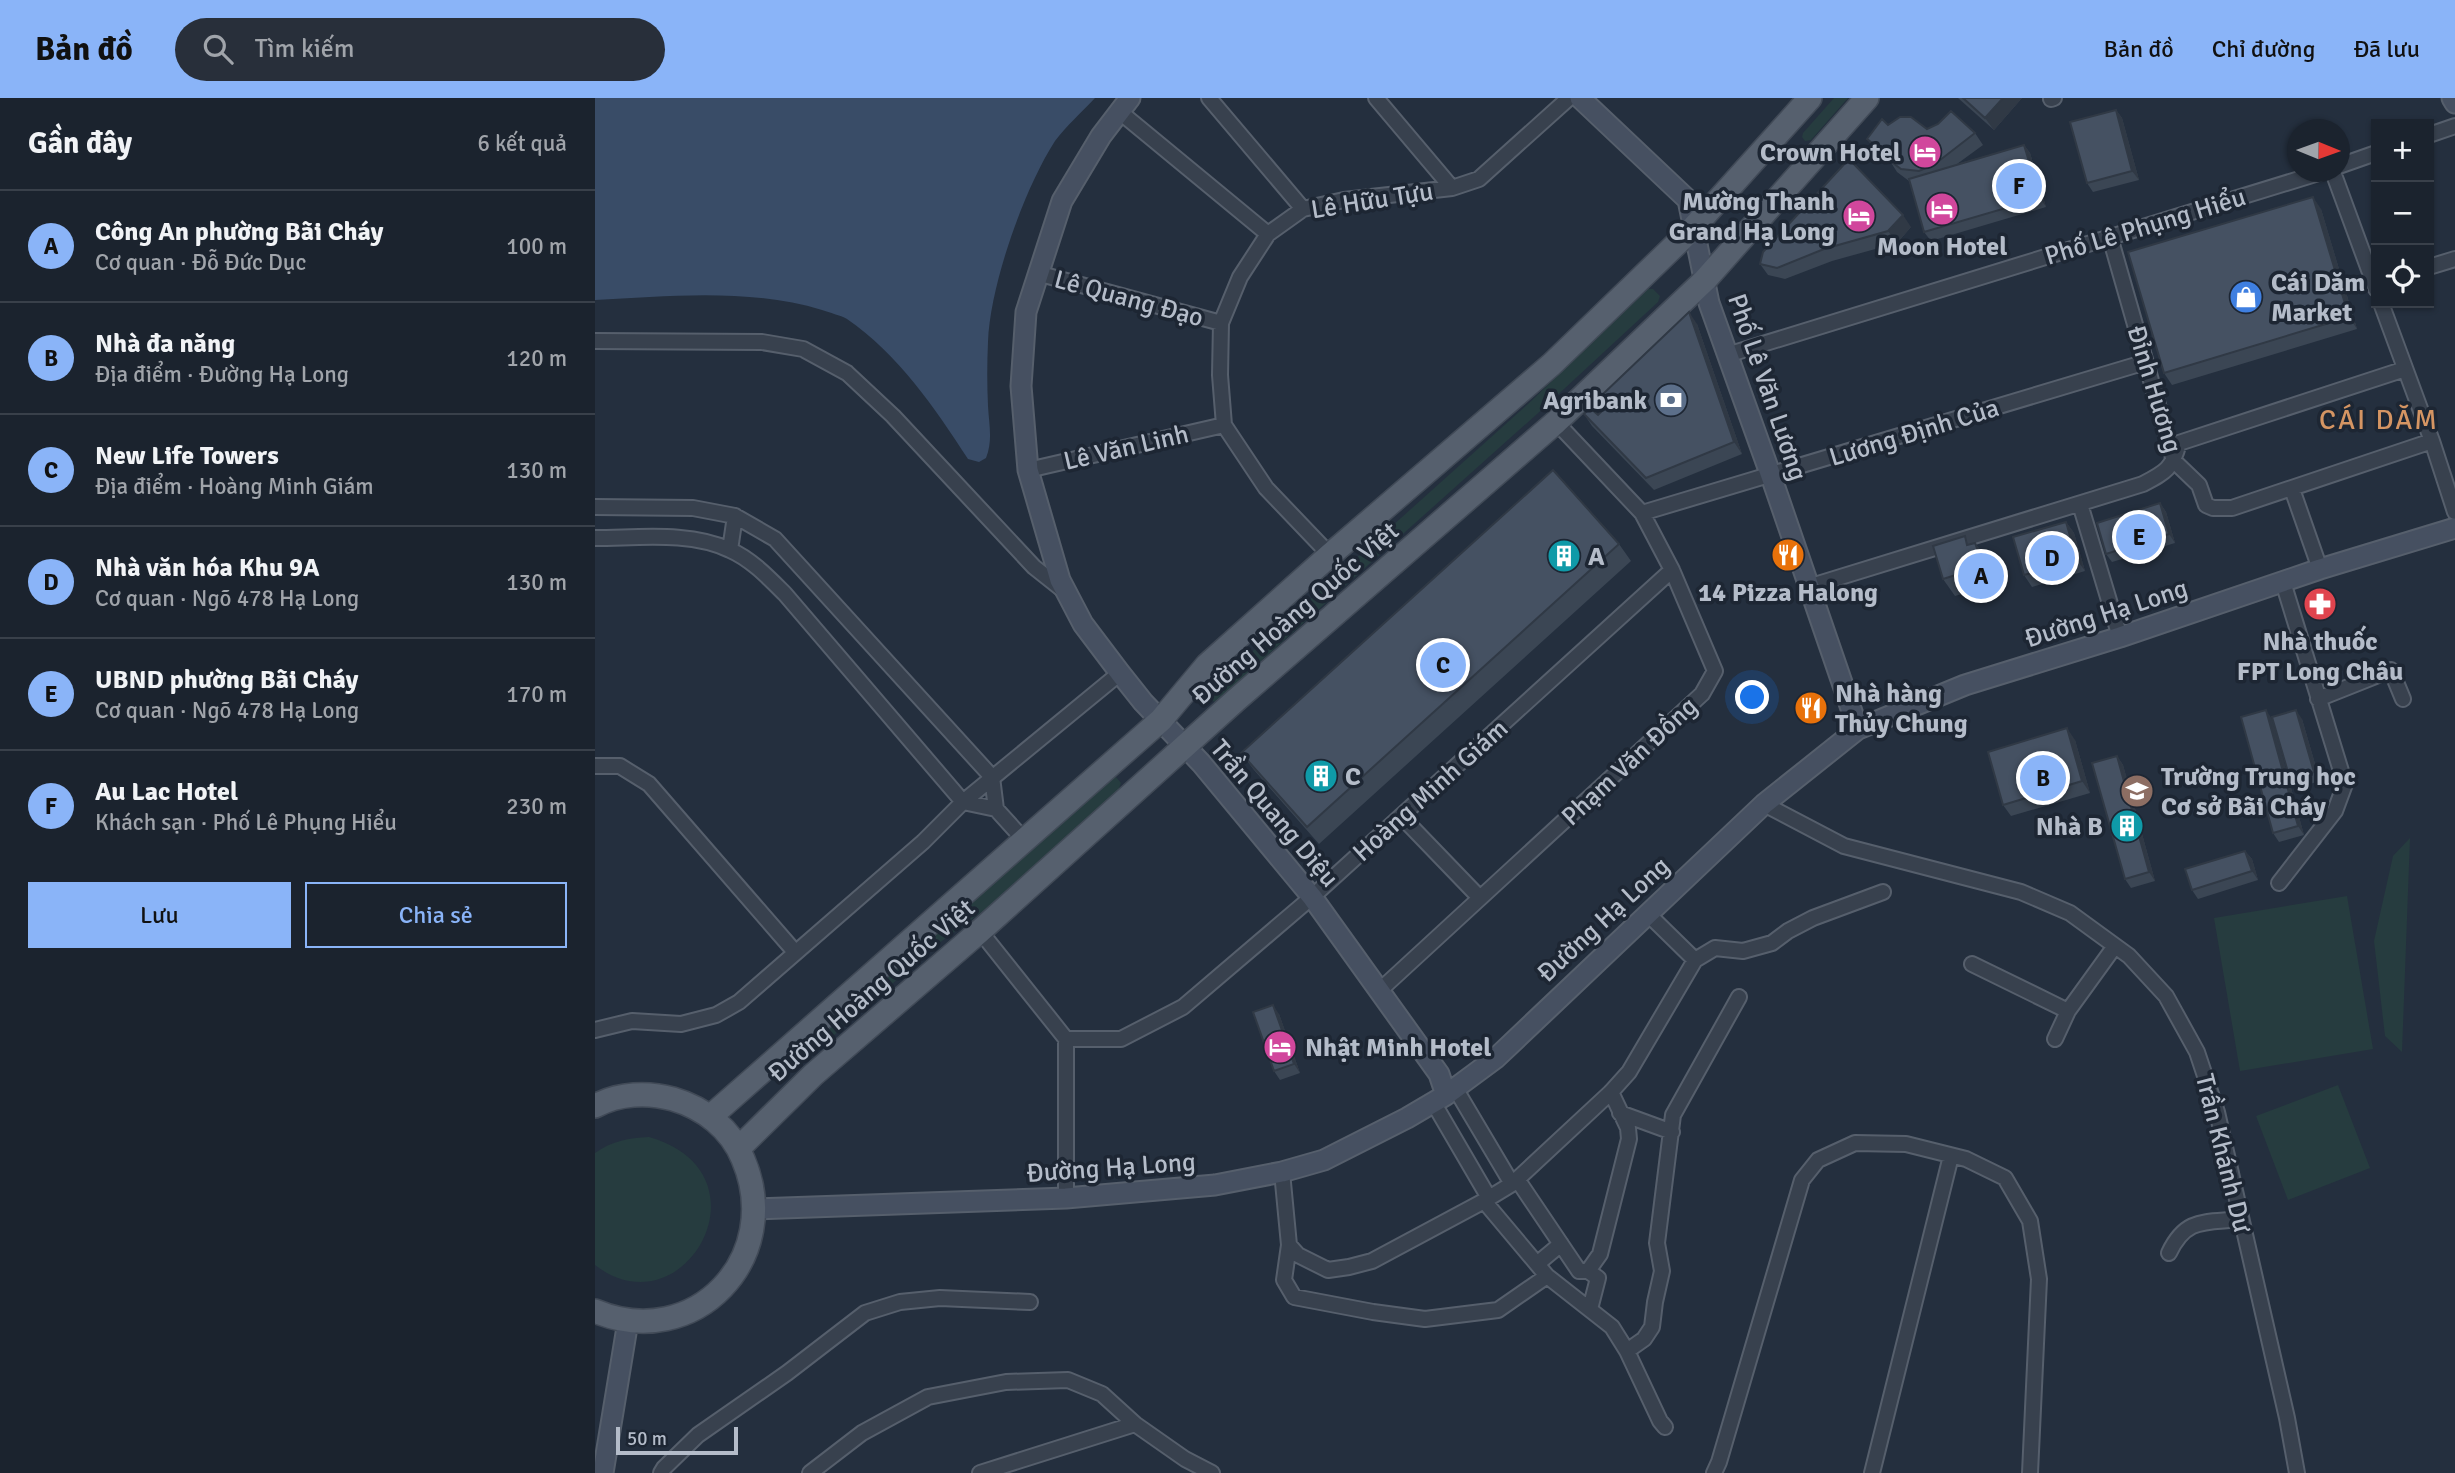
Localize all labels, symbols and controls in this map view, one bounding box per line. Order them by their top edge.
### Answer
search box [175,18,665,81]
text: Bản đồ [35,29,133,70]
icon: search [199,30,237,68]
text: Tìm kiếm [255,33,355,65]
text: Bản đồ [2103,34,2174,64]
text: Chỉ đường [2212,34,2315,64]
text: Đã lưu [2353,34,2420,64]
north arrow [2287,119,2350,182]
map controls [2371,119,2434,308]
button: + [2371,119,2434,182]
text: Gần đây [28,125,132,162]
text: 6 kết quả [477,129,567,158]
hotel icon: Crown Hotel [1906,133,1944,171]
place label: Crown Hotel [1760,137,1901,169]
pin: F [1996,160,2042,212]
street label: Lê Hữu Tựu [1309,176,1436,226]
street label: Phố Lê Phụng Hiểu [2041,181,2250,273]
button: − [2371,182,2434,245]
place label: Mường Thanh Grand Hạ Long [1669,186,1835,248]
hotel icon: Moon Hotel [1923,190,1961,228]
hotel icon: Mường Thanh Grand Hạ Long [1840,197,1878,235]
text: Công An phường Bãi Cháy [95,216,384,248]
place label: Moon Hotel [1877,231,2007,263]
text: A [44,232,58,261]
text: 100 m [506,232,567,261]
button: locate [2371,245,2434,308]
text: Cơ quan · Đỗ Đức Dục [95,248,306,277]
street label: Lê Quang Đạo [1051,264,1207,334]
place label: Cái Dăm Market [2271,267,2365,329]
shop icon: Cái Dăm Market [2227,278,2265,316]
street label: Phố Lê Văn Lương [1720,290,1814,485]
street label: Đỉnh Hương [2119,322,2189,457]
text: Nhà đa năng [95,328,235,360]
text: B [44,344,58,373]
text: 120 m [506,344,567,373]
text: Địa điểm · Đường Hạ Long [95,360,349,389]
bank icon: Agribank [1652,381,1690,419]
place label: Agribank [1543,385,1647,417]
street label: Lương Định Của [1826,392,2003,474]
district label: CÁI DĂM [2319,403,2439,437]
street label: Lê Văn Linh [1061,418,1192,478]
text: New Life Towers [95,440,279,472]
text: C [44,456,58,485]
text: 130 m [506,456,567,485]
text: Địa điểm · Hoàng Minh Giám [95,472,374,501]
pin: E [2116,511,2162,563]
street label: Đường Hoàng Quốc Việt [1186,515,1406,712]
pin: D [2029,532,2075,584]
restaurant icon: 14 Pizza Halong [1769,536,1807,574]
building icon: A [1545,537,1583,575]
place label: A [1588,541,1605,573]
pin: A [1958,550,2004,602]
text: Nhà văn hóa Khu 9A [95,552,320,584]
text: D [43,568,59,597]
text: 130 m [506,568,567,597]
street label: Đường Hạ Long [2021,573,2192,655]
place label: 14 Pizza Halong [1698,577,1878,609]
text: Cơ quan · Ngõ 478 Hạ Long [95,584,359,613]
pharmacy icon: Nhà thuốc FPT Long Châu [2301,585,2339,623]
place label: Nhà thuốc FPT Long Châu [2237,625,2403,688]
pin: C [1420,639,1466,691]
text: UBND phường Bãi Cháy [95,664,359,696]
place label: Nhà hàng Thủy Chung [1835,678,1968,740]
text: E [44,680,58,709]
text: 170 m [506,680,567,709]
your location [1735,680,1769,714]
restaurant icon: Nhà hàng Thủy Chung [1792,689,1830,727]
street label: Phạm Văn Đồng [1555,691,1704,833]
text: Cơ quan · Ngõ 478 Hạ Long [95,696,359,725]
street label: Hoàng Minh Giám [1347,713,1515,869]
street label: Trần Quang Diệu [1203,733,1345,894]
pin: B [2020,752,2066,804]
building icon: C [1302,757,1340,795]
place label: C [1345,761,1361,793]
place label: Trường Trung học Cơ sở Bãi Cháy [2161,761,2356,823]
school or university icon: Trường Trung học Cơ sở Bãi Cháy [2118,772,2156,810]
text: Au Lac Hotel [95,776,238,808]
text: F [45,792,57,821]
text: 230 m [506,792,567,821]
building icon: Nhà B [2108,807,2146,845]
text: Khách sạn · Phố Lê Phụng Hiểu [95,808,397,837]
place label: Nhà B [2036,811,2103,843]
street label: Đường Hạ Long [1531,850,1677,989]
button: Lưu [28,882,291,948]
button: Chia sẻ [305,882,567,948]
street label: Đường Hoàng Quốc Việt [762,892,982,1089]
hotel icon: Nhật Minh Hotel [1261,1028,1299,1066]
place label: Nhật Minh Hotel [1305,1032,1491,1064]
street label: Trần Khánh Dư [2188,1071,2258,1236]
street label: Đường Hạ Long [1025,1146,1197,1190]
scale bar [616,1424,739,1456]
text: 50 m [627,1427,667,1451]

